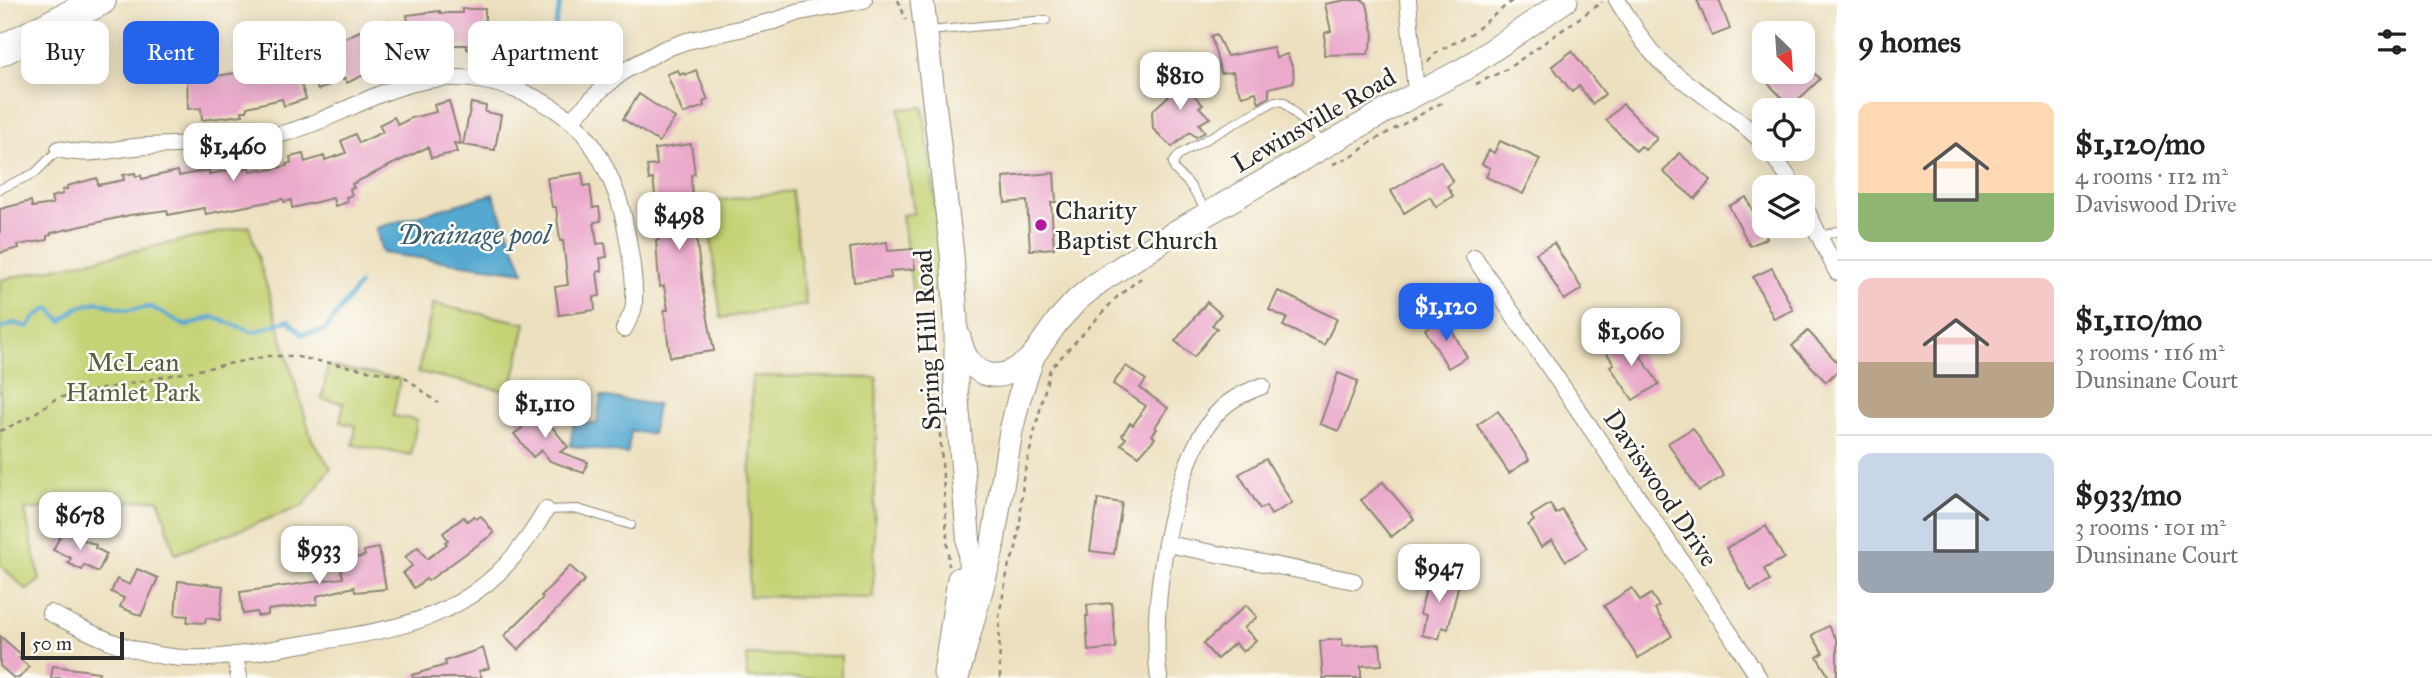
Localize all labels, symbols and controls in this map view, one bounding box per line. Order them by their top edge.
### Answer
chip: Buy [21,21,109,84]
chip: Rent [123,21,219,84]
chip: Filters [233,21,346,84]
chip: New [360,21,454,84]
chip: Apartment [468,21,623,84]
north arrow [1752,21,1815,84]
map controls [1752,21,1815,238]
icon: filters [2373,23,2411,61]
text: 9 homes [1858,24,1961,60]
pin: $810 [1139,52,1221,112]
street label: Lewinsville Road [1227,60,1401,180]
text: $810 [1156,61,1204,89]
button: locate [1752,98,1815,161]
pin: $1,460 [176,124,290,183]
text: $1,120/mo [2075,126,2205,162]
icon: home [1914,130,1998,214]
text: $1,460 [199,132,267,160]
text: 4 rooms · 112 m² [2075,162,2228,190]
button: layers [1752,175,1815,238]
text: Daviswood Drive [2075,190,2237,218]
pin: $498 [638,192,720,252]
place label: Charity Baptist Church [1055,194,1218,256]
text: $498 [653,201,705,229]
water label: Drainage pool [398,217,553,252]
marker: Charity Baptist Church [1033,217,1049,233]
street label: Spring Hill Road [906,249,948,431]
pin: $1,120 [1389,284,1503,343]
text: $1,120 [1415,292,1477,320]
text: $1,110/mo [2075,302,2202,338]
icon: home [1914,306,1998,390]
pin: $1,060 [1574,308,1688,368]
text: $1,060 [1597,317,1665,345]
text: 3 rooms · 116 m² [2075,338,2225,366]
park label: McLean Hamlet Park [66,346,201,408]
text: Dunsinane Court [2075,366,2238,394]
pin: $1,110 [488,380,602,440]
text: $1,110 [515,389,575,417]
street label: Daviswood Drive [1597,403,1725,573]
text: $933/mo [2075,477,2182,513]
icon: home [1914,481,1998,565]
pin: $678 [39,492,121,552]
text: $678 [55,501,105,529]
text: 3 rooms · 101 m² [2075,513,2226,541]
pin: $933 [278,526,360,586]
text: $933 [297,535,341,563]
text: Dunsinane Court [2075,541,2238,569]
pin: $947 [1398,544,1480,604]
text: $947 [1414,553,1464,581]
scale bar [21,629,124,661]
text: 50 m [32,632,72,655]

